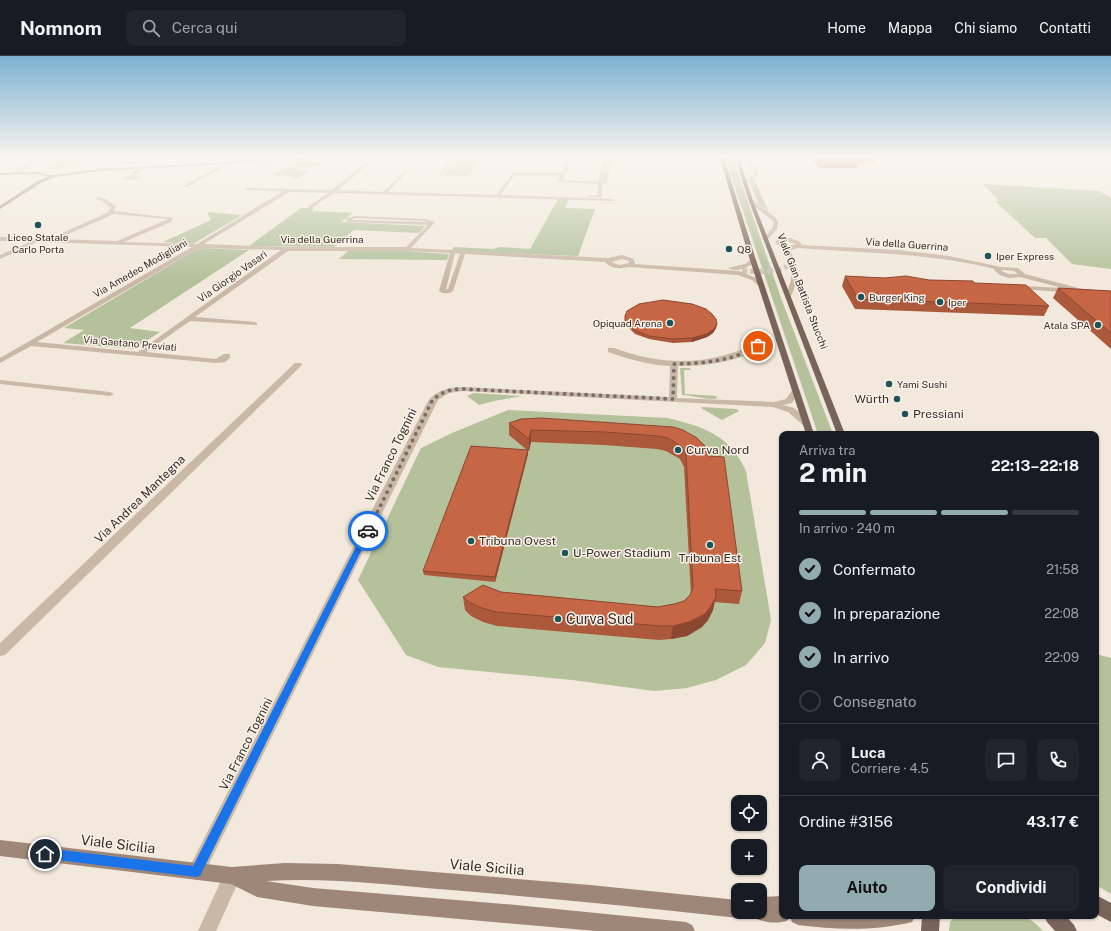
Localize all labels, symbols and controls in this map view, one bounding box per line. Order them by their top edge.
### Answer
search box [126,10,406,46]
text: Nomnom [20,17,102,39]
icon: search [140,17,162,39]
text: Cerca qui [172,19,238,36]
text: Home [827,20,866,36]
text: Mappa [888,20,932,36]
text: Chi siamo [954,20,1017,36]
text: Contatti [1039,20,1091,36]
marker: Liceo Statale Carlo Porta [33,220,43,230]
place label: Liceo Statale Carlo Porta [8,231,69,255]
street label: Viale Gian Battista Stucchi [775,232,831,350]
street label: Via della Guerrina [281,233,363,245]
street label: Via della Guerrina [865,235,949,253]
street label: Via Amedeo Modigliani [91,236,189,300]
place label: Q8 [737,243,751,255]
marker: Q8 [724,244,734,254]
street label: Via Giorgio Vasari [195,248,269,304]
place label: Iper Express [996,250,1054,262]
marker: Iper Express [983,251,993,261]
place label: Burger King [869,291,925,303]
marker: Burger King [856,292,866,302]
place label: Iper [948,296,966,308]
marker: Iper [935,297,945,307]
place label: Opiquad Arena [593,317,662,329]
marker: Opiquad Arena [665,318,675,328]
place label: Atala SPA [1044,319,1090,331]
marker: Atala SPA [1093,320,1103,330]
pin [741,329,775,363]
street label: Via Gaetano Previati [83,333,177,353]
icon: bag [747,335,769,357]
place label: Yami Sushi [897,378,947,390]
marker: Yami Sushi [884,379,894,389]
place label: Würth [854,392,889,406]
marker: Würth [892,394,902,404]
street label: Via Franco Tognini [362,406,420,504]
place label: Pressiani [913,407,964,421]
marker: Pressiani [900,409,910,419]
place label: Curva Nord [686,443,749,457]
text: Arriva tra [799,443,855,458]
marker: Curva Nord [673,445,683,455]
street label: Via Andrea Mantegna [92,452,188,546]
text: 2 min [799,457,867,488]
text: 22:13–22:18 [991,457,1079,474]
courier [348,511,388,551]
icon: car [357,520,379,542]
text: In arrivo · 240 m [799,521,895,536]
place label: Tribuna Ovest [479,534,557,548]
marker: Tribuna Ovest [466,536,476,546]
marker: Tribuna Est [705,540,715,550]
place label: U-Power Stadium [573,546,671,560]
marker: U-Power Stadium [560,548,570,558]
place label: Tribuna Est [678,551,742,565]
icon: check [799,558,821,580]
text: Confermato [833,561,915,578]
text: 21:58 [1046,562,1079,577]
icon: check [799,602,821,624]
text: In preparazione [833,605,940,622]
text: 22:08 [1044,606,1079,621]
place label: Curva Sud [566,611,633,627]
marker: Curva Sud [553,614,563,624]
icon: check [799,646,821,668]
text: In arrivo [833,649,889,666]
text: 22:09 [1045,650,1079,665]
text: Consegnato [833,693,916,710]
street label: Via Franco Tognini [217,695,275,793]
button: person [799,739,841,781]
button: chat [985,739,1027,781]
button: phone [1037,739,1079,781]
text: Luca [851,744,885,761]
text: Corriere · 4.5 [851,761,929,776]
map controls [731,795,767,919]
button: locate [731,795,767,831]
text: Ordine #3156 [799,813,893,830]
text: 43.17 € [1026,813,1079,830]
street label: Viale Sicilia [80,831,156,857]
pin [28,837,62,871]
button: + [731,839,767,875]
icon: home [34,843,56,865]
street label: Viale Sicilia [449,856,525,878]
button: Aiuto [799,865,935,911]
button: Condividi [943,865,1079,911]
button: − [731,883,767,919]

